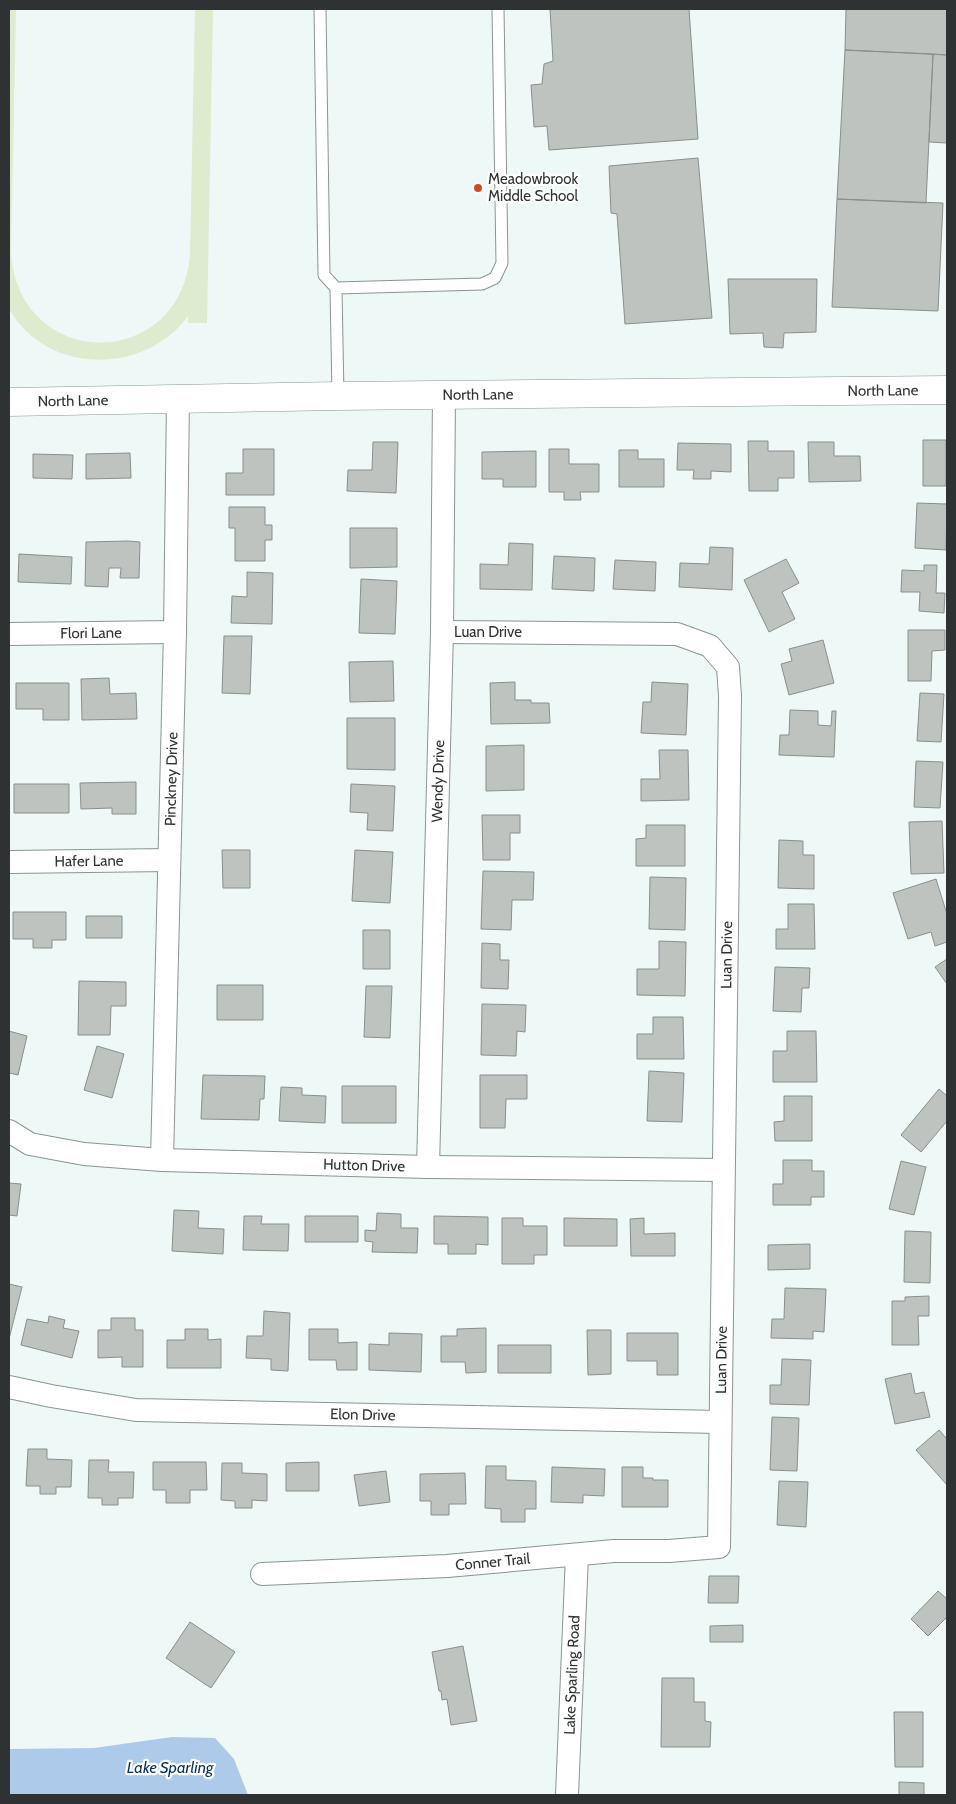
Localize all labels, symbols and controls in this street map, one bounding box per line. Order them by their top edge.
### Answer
place label: Meadowbrook Middle School [488,170,579,205]
marker: Meadowbrook Middle School [472,182,484,194]
street label: North Lane [847,381,919,400]
street label: North Lane [442,385,514,404]
street label: North Lane [37,391,109,410]
street label: Luan Drive [454,623,522,641]
street label: Flori Lane [60,624,122,642]
street label: Pinckney Drive [161,731,182,826]
street label: Wendy Drive [428,739,448,823]
street label: Hafer Lane [54,852,124,870]
street label: Luan Drive [717,921,736,989]
street label: Hutton Drive [323,1155,406,1175]
street label: Luan Drive [712,1326,731,1394]
street label: Elon Drive [330,1405,396,1424]
street label: Conner Trail [454,1550,531,1574]
street label: Lake Sparling Road [561,1615,583,1735]
water label: Lake Sparling [127,1758,214,1777]

